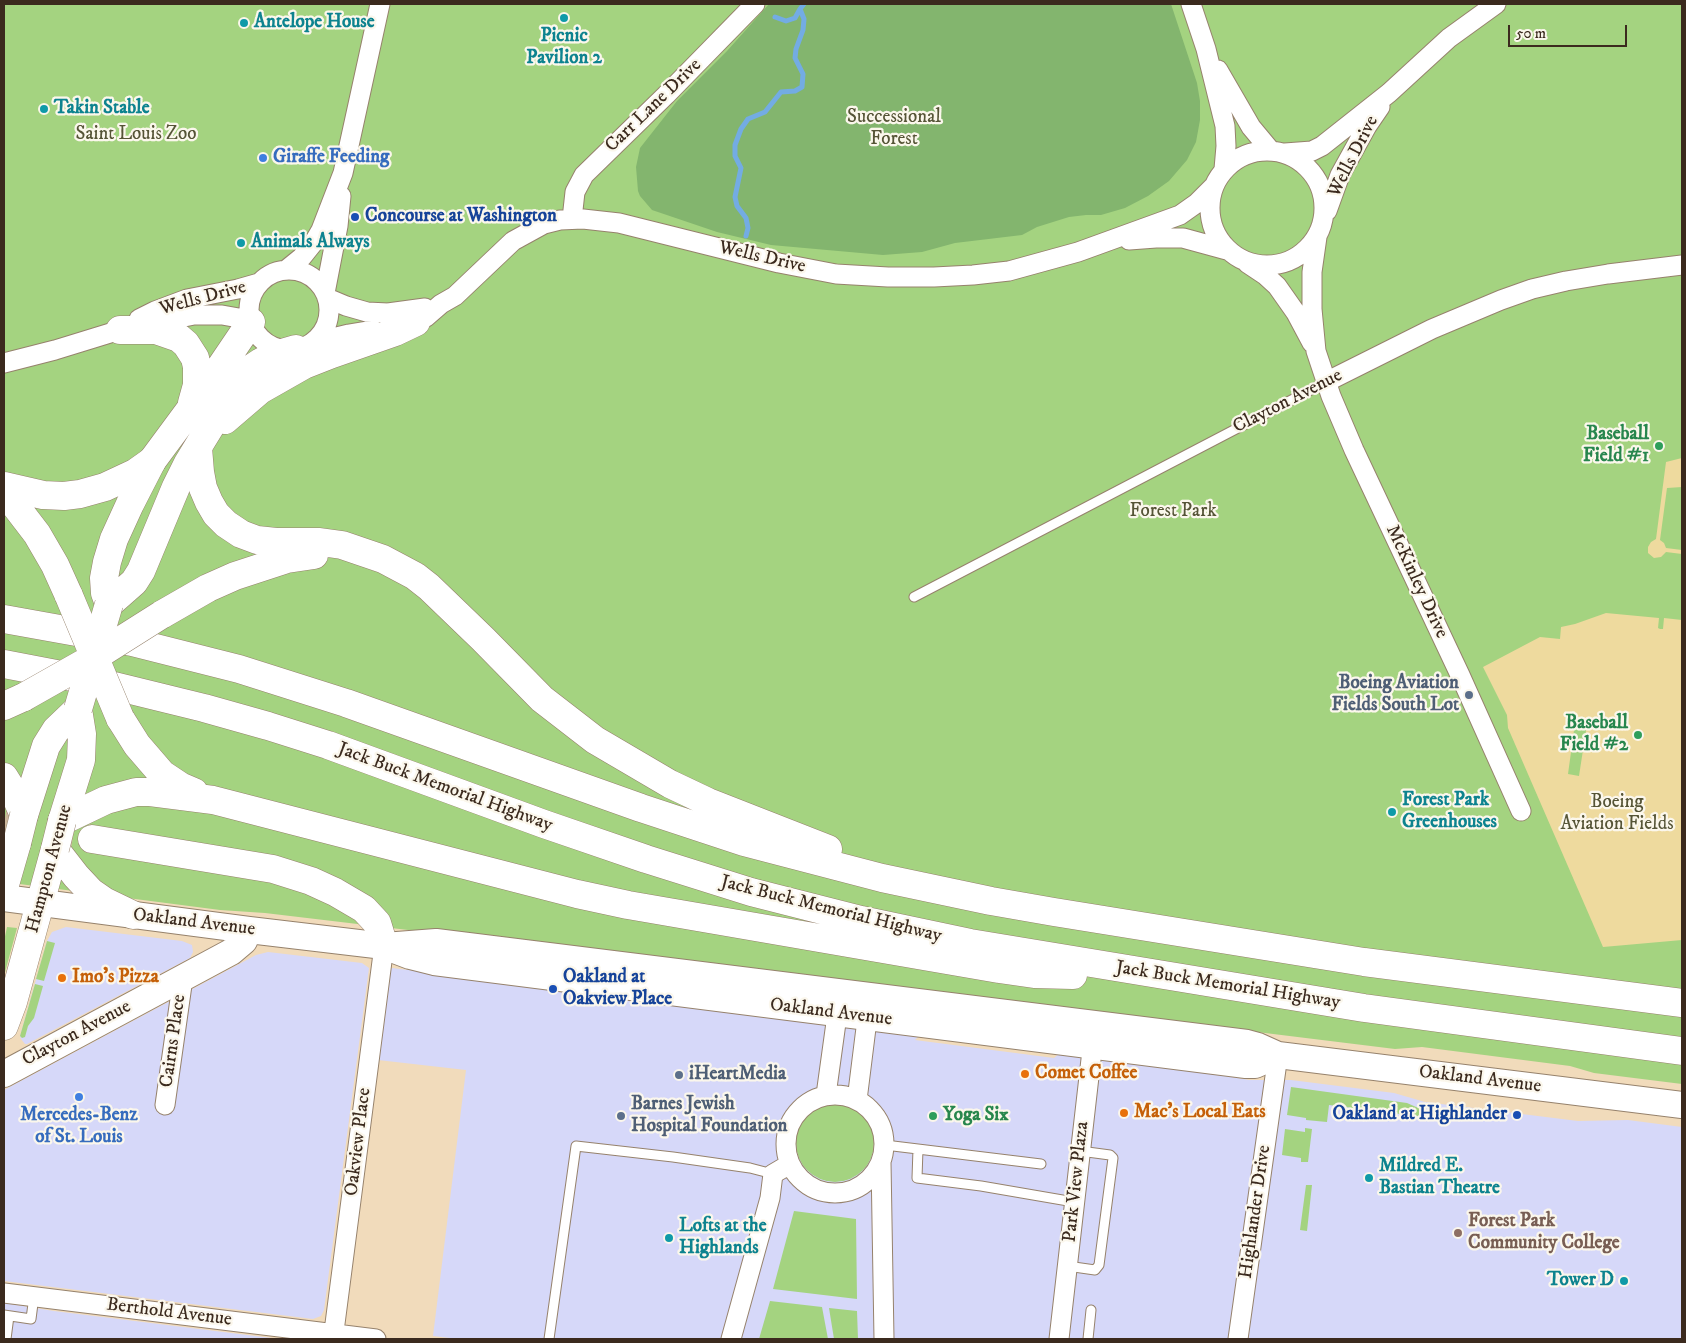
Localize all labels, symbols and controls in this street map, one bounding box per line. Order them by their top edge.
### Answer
place label: Antelope House [254,12,375,34]
marker: Picnic Pavilion 2 [558,12,570,24]
scale bar [1511,15,1630,47]
marker: Antelope House [238,17,250,29]
text: 50 m [1516,24,1546,43]
place label: Picnic Pavilion 2 [526,26,602,70]
street label: Carr Lane Drive [601,54,707,158]
place label: Takin Stable [54,98,150,120]
marker: Takin Stable [38,103,50,115]
park label: Successional Forest [847,107,941,151]
street label: Wells Drive [1324,112,1384,202]
park label: Saint Louis Zoo [75,124,197,146]
place label: Giraffe Feeding [273,147,389,169]
marker: Giraffe Feeding [257,152,269,164]
place label: Concourse at Washington [365,206,557,228]
marker: Concourse at Washington [349,211,361,223]
place label: Animals Always [251,232,370,254]
marker: Animals Always [235,237,247,249]
street label: Wells Drive [716,237,808,279]
street label: Wells Drive [157,277,249,321]
street label: Clayton Avenue [1230,365,1346,439]
place label: Baseball Field #1 [1583,424,1649,468]
marker: Baseball Field #1 [1653,440,1665,452]
park label: Forest Park [1129,501,1217,523]
street label: McKinley Drive [1380,522,1452,642]
place label: Boeing Aviation Fields South Lot [1331,673,1459,717]
marker: Boeing Aviation Fields South Lot [1463,689,1475,701]
place label: Baseball Field #2 [1560,713,1628,757]
marker: Baseball Field #2 [1632,729,1644,741]
street label: Jack Buck Memorial Highway [334,738,556,838]
place label: Forest Park Greenhouses [1402,790,1497,834]
park label: Boeing Aviation Fields [1560,792,1674,836]
street label: Hampton Avenue [22,802,78,936]
marker: Forest Park Greenhouses [1386,806,1398,818]
street label: Jack Buck Memorial Highway [718,871,944,949]
street label: Oakland Avenue [132,904,256,942]
street label: Jack Buck Memorial Highway [1114,957,1342,1015]
place label: Imo's Pizza [72,967,159,989]
place label: Oakland at Oakview Place [563,967,672,1011]
marker: Imo's Pizza [56,972,68,984]
marker: Oakland at Oakview Place [547,983,559,995]
street label: Cairns Place [156,993,192,1089]
street label: Oakland Avenue [769,994,893,1032]
street label: Clayton Avenue [19,996,135,1072]
street label: Oakland Avenue [1418,1061,1542,1099]
place label: Comet Coffee [1035,1063,1137,1085]
place label: iHeartMedia [689,1064,786,1086]
marker: Comet Coffee [1019,1068,1031,1080]
marker: iHeartMedia [673,1069,685,1081]
street label: Oakview Place [341,1086,377,1198]
marker: Mercedes-Benz of St. Louis [73,1091,85,1103]
place label: Barnes Jewish Hospital Foundation [631,1094,788,1138]
place label: Mac's Local Eats [1134,1102,1266,1124]
place label: Oakland at Highlander [1332,1104,1507,1126]
place label: Mercedes-Benz of St. Louis [20,1105,138,1149]
place label: Yoga Six [943,1105,1009,1127]
marker: Mac's Local Eats [1118,1107,1130,1119]
marker: Oakland at Highlander [1511,1109,1523,1121]
marker: Barnes Jewish Hospital Foundation [615,1110,627,1122]
marker: Yoga Six [927,1110,939,1122]
street label: Park View Plaza [1059,1120,1095,1244]
street label: Highlander Drive [1235,1144,1277,1280]
place label: Mildred E. Bastian Theatre [1379,1156,1500,1200]
marker: Mildred E. Bastian Theatre [1363,1172,1375,1184]
place label: Forest Park Community College [1468,1211,1620,1255]
place label: Lofts at the Highlands [679,1216,767,1260]
marker: Forest Park Community College [1452,1227,1464,1239]
marker: Lofts at the Highlands [663,1232,675,1244]
place label: Tower D [1547,1270,1614,1292]
marker: Tower D [1618,1275,1630,1287]
street label: Berthold Avenue [105,1294,233,1332]

